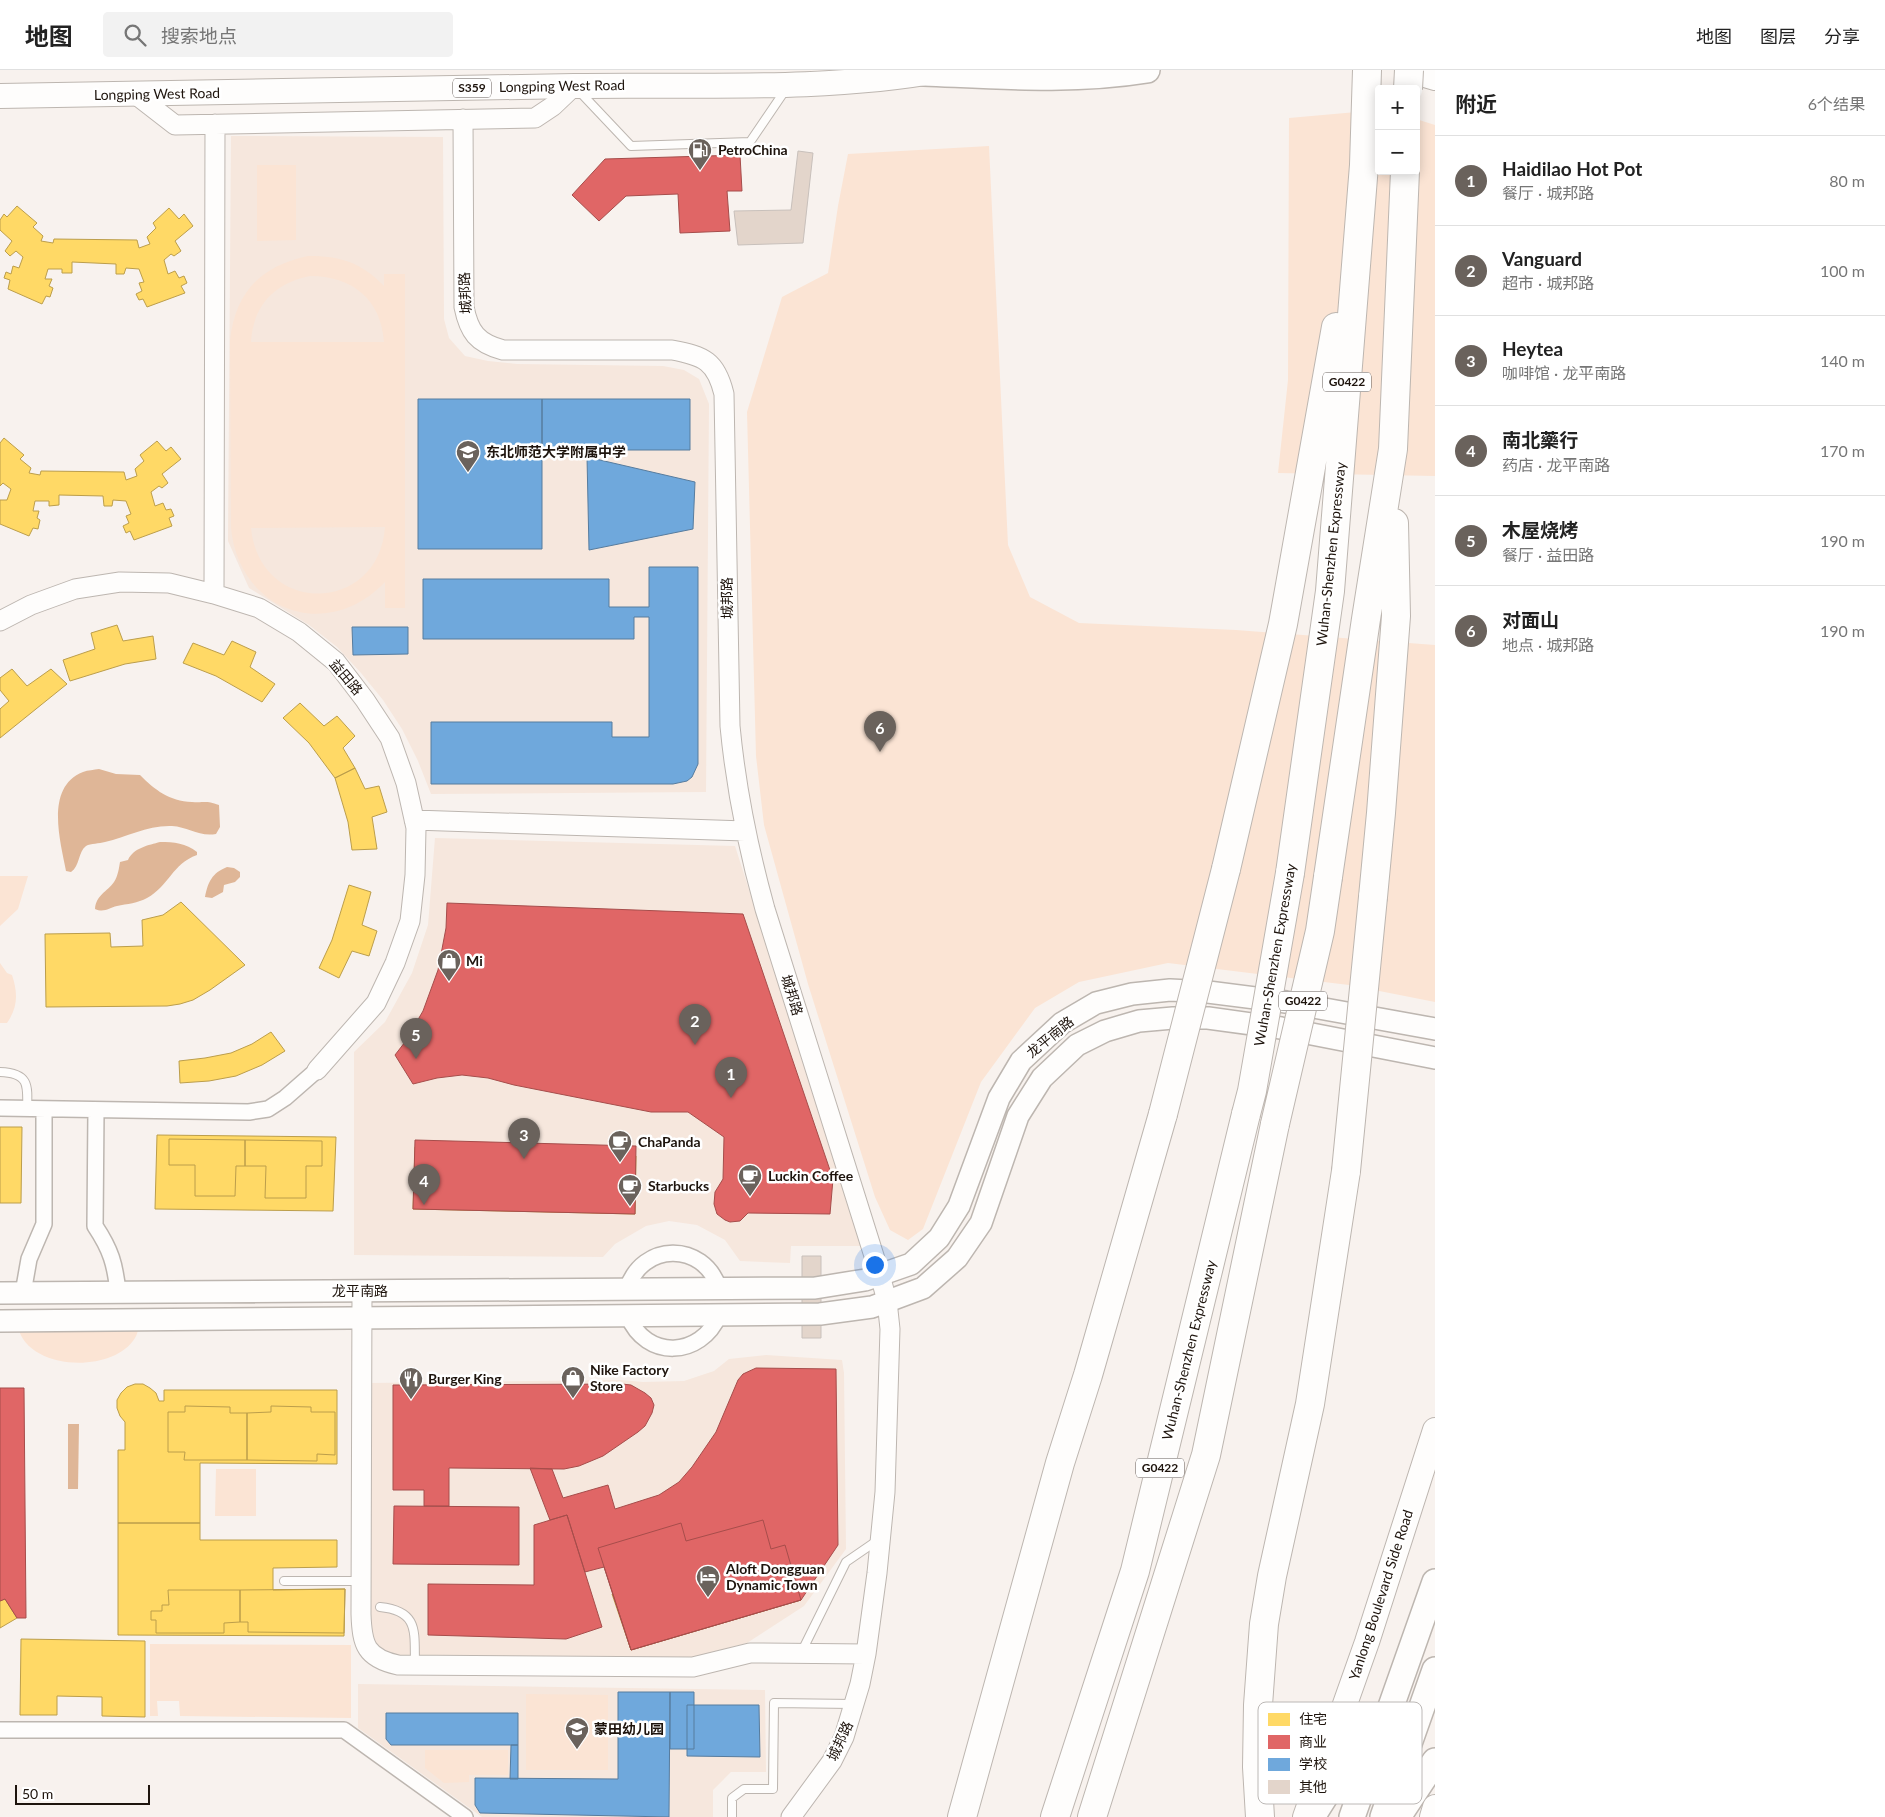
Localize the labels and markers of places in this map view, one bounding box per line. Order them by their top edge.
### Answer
fuel station icon: PetroChina [687,137,713,171]
place label: PetroChina [718,141,788,158]
school or university icon: 东北师范大学附属中学 [455,439,481,473]
place label: 东北师范大学附属中学 [486,443,626,460]
pin: 6 [864,711,896,752]
shop icon: Mi [436,948,462,982]
place label: Mi [466,952,483,969]
pin: 2 [679,1004,711,1045]
pin: 5 [400,1018,432,1059]
pin: 1 [715,1057,747,1098]
pin: 3 [508,1118,540,1159]
cafe icon: ChaPanda [607,1129,633,1163]
place label: ChaPanda [638,1133,701,1150]
cafe icon: Luckin Coffee [737,1163,763,1197]
pin: 4 [408,1164,440,1205]
place label: Luckin Coffee [768,1167,854,1184]
cafe icon: Starbucks [617,1173,643,1207]
place label: Starbucks [648,1177,709,1194]
place label: Nike Factory Store [590,1361,669,1394]
shop icon: Nike Factory Store [560,1365,586,1399]
restaurant icon: Burger King [398,1366,424,1400]
place label: Burger King [428,1370,502,1387]
place label: Aloft Dongguan Dynamic Town [725,1560,825,1593]
hotel icon: Aloft Dongguan Dynamic Town [695,1564,721,1598]
school or university icon: 蒙田幼儿园 [564,1716,590,1750]
place label: 蒙田幼儿园 [594,1720,664,1737]

